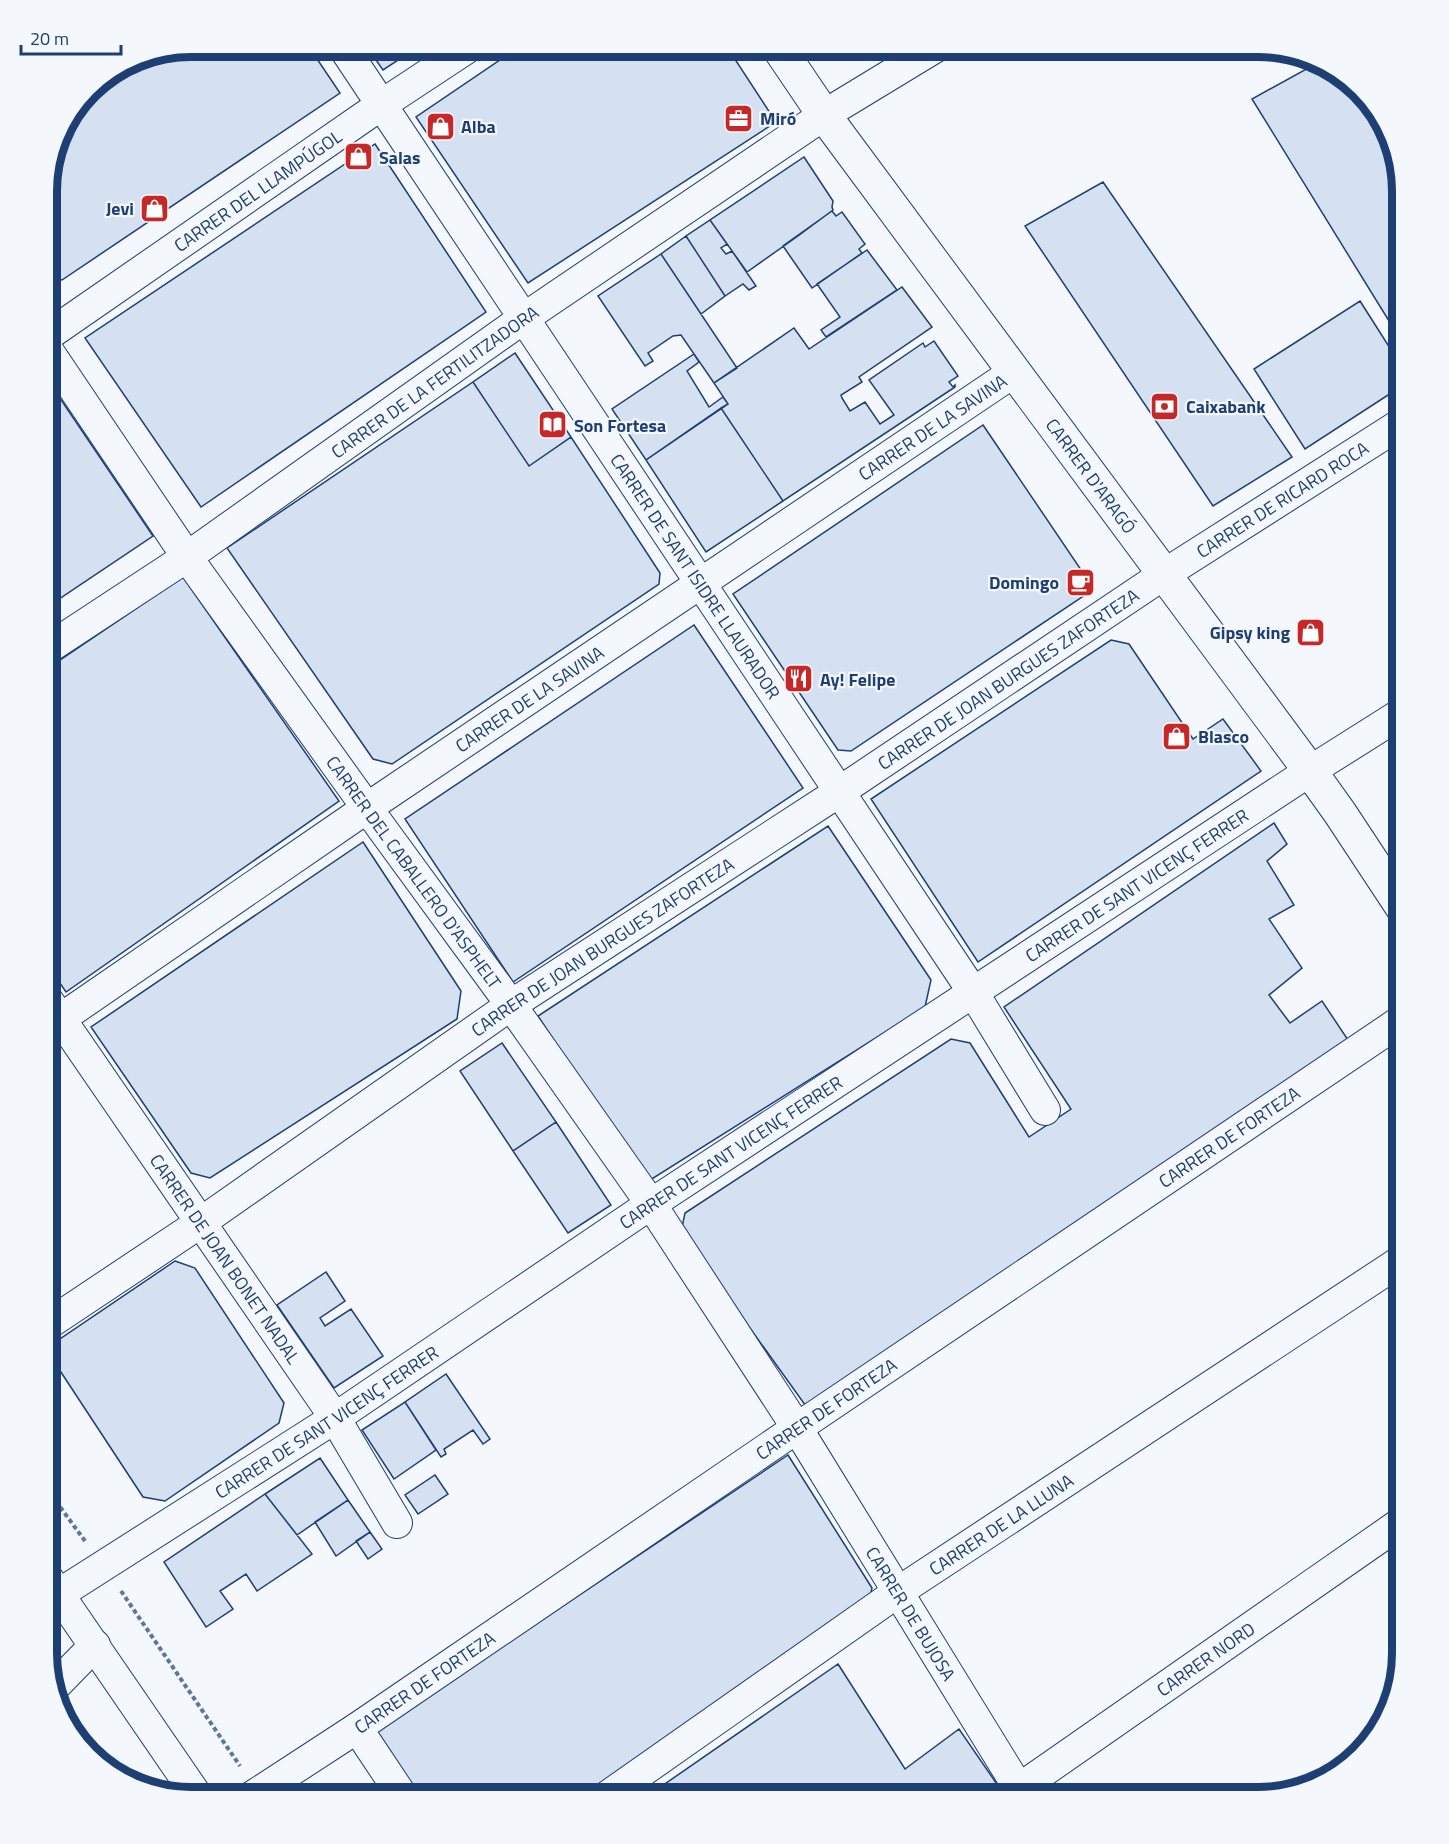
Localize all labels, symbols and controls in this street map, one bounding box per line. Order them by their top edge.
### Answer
scale bar [21,18,122,56]
text: 20 m [30,25,69,52]
office icon: Miró [723,102,755,134]
place label: Miró [760,105,796,132]
shop icon: Alba [424,110,456,142]
place label: Alba [461,113,496,140]
street label: CARRER DEL LLAMPÚGOL [168,122,347,258]
shop icon: Salas [342,141,374,173]
place label: Salas [379,144,421,171]
shop icon: Jevi [139,192,171,224]
place label: Jevi [106,195,134,222]
street label: CARRER DE LA FERTILITZADORA [325,298,544,464]
street label: CARRER DE LA SAVINA [852,367,1012,487]
bank icon: Caixabank [1149,390,1181,422]
place label: Caixabank [1186,393,1266,420]
library icon: Son Fortesa [537,409,569,441]
place label: Son Fortesa [574,412,666,439]
street label: CARRER D'ARAGÓ [1039,412,1143,539]
street label: CARRER DE RICARD ROCA [1191,434,1374,564]
street label: CARRER DE SANT ISIDRE LLAURADOR [604,448,788,704]
cafe icon: Domingo [1064,566,1096,598]
place label: Domingo [989,569,1059,596]
street label: CARRER DE JOAN BURGUES ZAFORTEZA [872,581,1144,776]
shop icon: Gipsy king [1295,616,1327,648]
place label: Gipsy king [1210,619,1290,646]
street label: CARRER DE LA SAVINA [449,639,609,759]
restaurant icon: Ay! Felipe [783,663,815,695]
place label: Ay! Felipe [820,666,895,693]
shop icon: Blasco [1161,720,1193,752]
place label: Blasco [1198,723,1249,750]
street label: CARRER DEL CABALLERO D'ASPHELT [320,750,508,995]
street label: CARRER DE SANT VICENÇ FERRER [1019,802,1254,968]
street label: CARRER DE JOAN BURGUES ZAFORTEZA [465,850,739,1043]
street label: CARRER DE SANT VICENÇ FERRER [613,1068,848,1236]
street label: CARRER DE FORTEZA [1153,1079,1305,1194]
street label: CARRER DE JOAN BONET NADAL [144,1148,307,1369]
street label: CARRER DE SANT VICENÇ FERRER [209,1338,444,1505]
street label: CARRER DE FORTEZA [750,1351,902,1466]
street label: CARRER DE LA LLUNA [923,1467,1079,1582]
street label: CARRER DE BUJOSA [859,1541,963,1686]
street label: CARRER NORD [1151,1615,1260,1703]
street label: CARRER DE FORTEZA [348,1624,500,1740]

